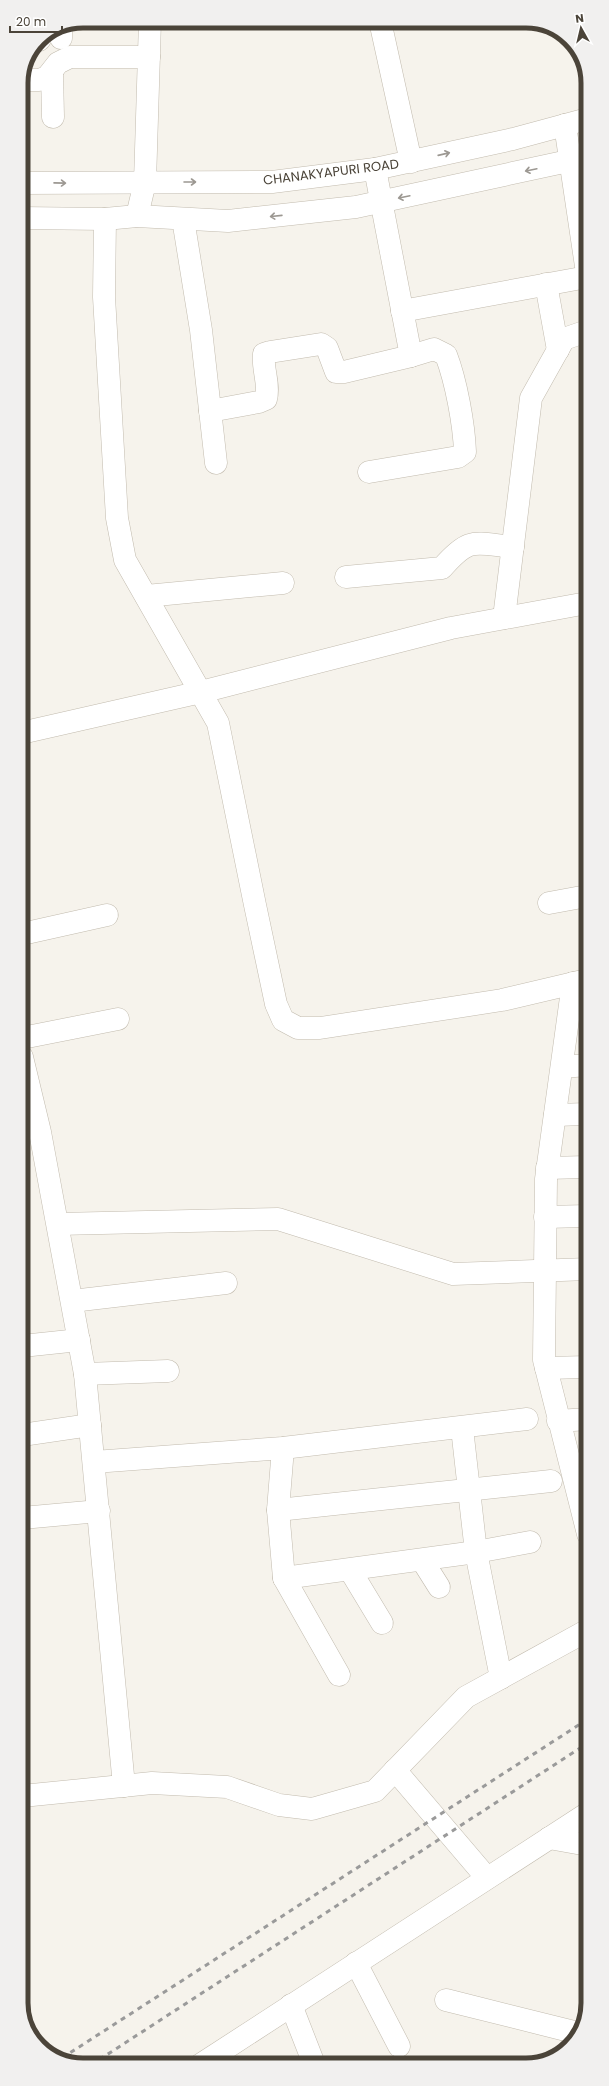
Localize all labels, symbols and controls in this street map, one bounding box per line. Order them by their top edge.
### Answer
scale bar [10,8,62,34]
north arrow [561,8,601,48]
text: N [574,10,585,27]
text: 20 m [16,13,46,30]
one-way arrow [437,150,450,158]
street label: CHANAKYAPURI ROAD [262,154,400,190]
one-way arrow [525,166,538,174]
one-way arrow [183,178,196,186]
one-way arrow [53,179,66,187]
one-way arrow [398,193,411,201]
one-way arrow [270,212,283,219]

